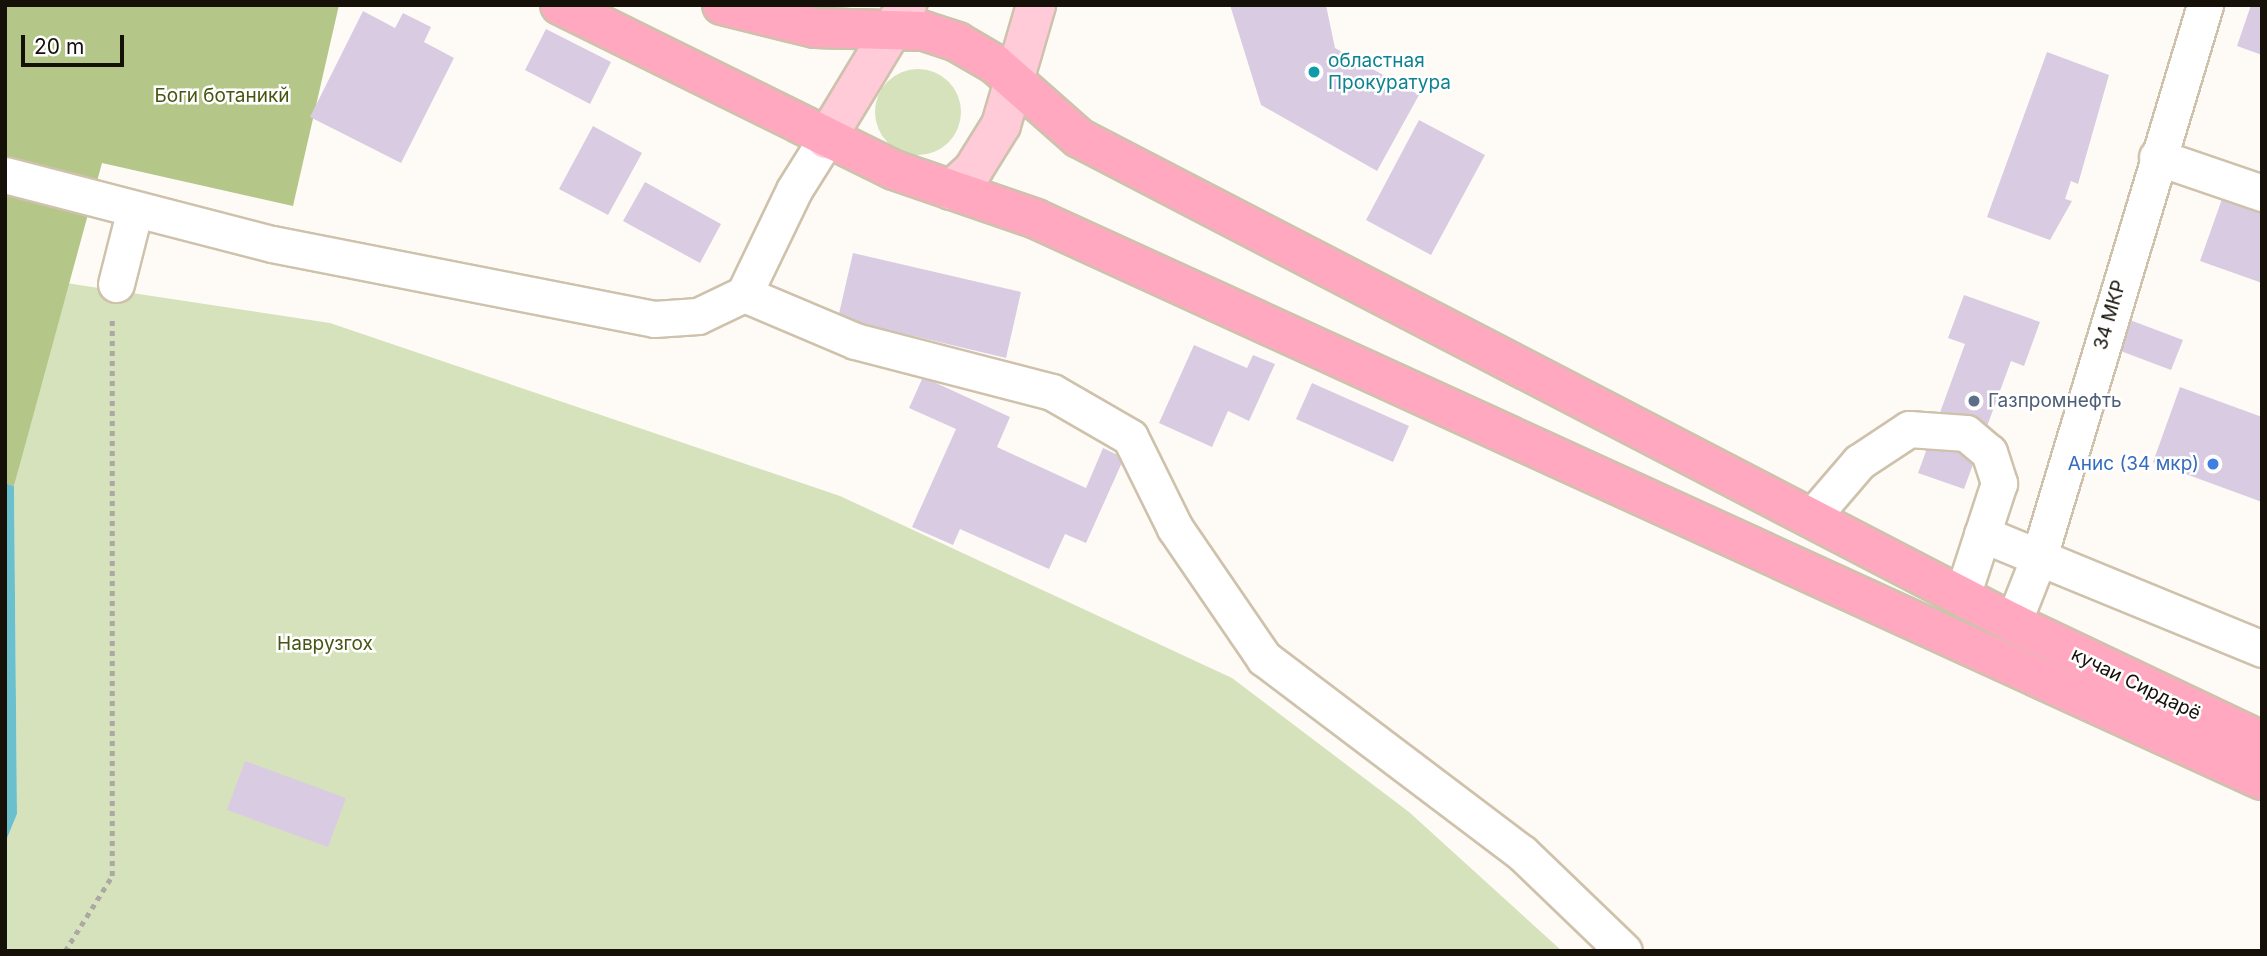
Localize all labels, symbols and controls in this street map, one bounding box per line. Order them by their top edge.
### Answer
scale bar [24,21,128,65]
text: 20 m [34,34,84,59]
place label: областная Прокуратура [1328,50,1451,94]
marker: областная Прокуратура [1306,64,1322,80]
park label: Боги ботаникй [155,85,289,107]
street label: 34 МКР [2089,278,2131,352]
place label: Газпромнефть [1988,390,2122,412]
marker: Газпромнефть [1966,393,1982,409]
place label: Анис (34 мкр) [2068,453,2199,475]
marker: Анис (34 мкр) [2205,456,2221,472]
park label: Наврузгох [277,633,373,655]
street label: кучаи Сирдарё [2068,643,2204,725]

